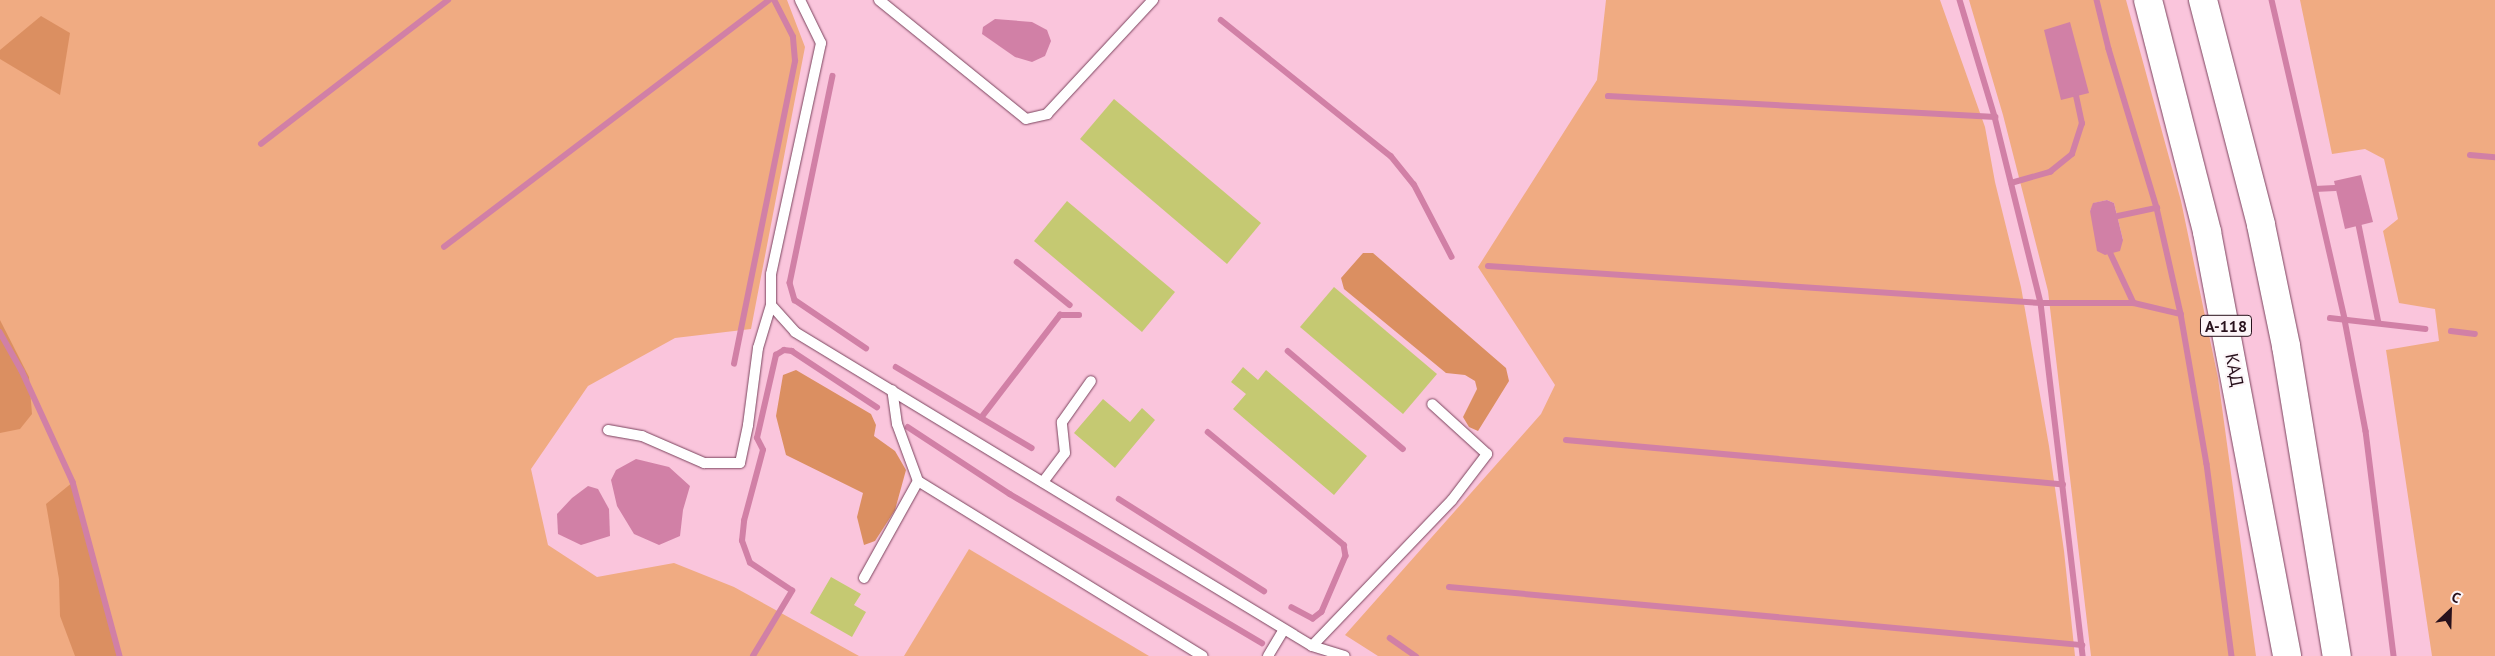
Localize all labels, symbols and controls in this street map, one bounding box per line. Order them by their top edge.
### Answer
road number: А-118 [2200,312,2252,340]
street label: КАД [2220,352,2248,388]
north arrow [2425,586,2475,636]
text: С [2449,587,2463,607]

